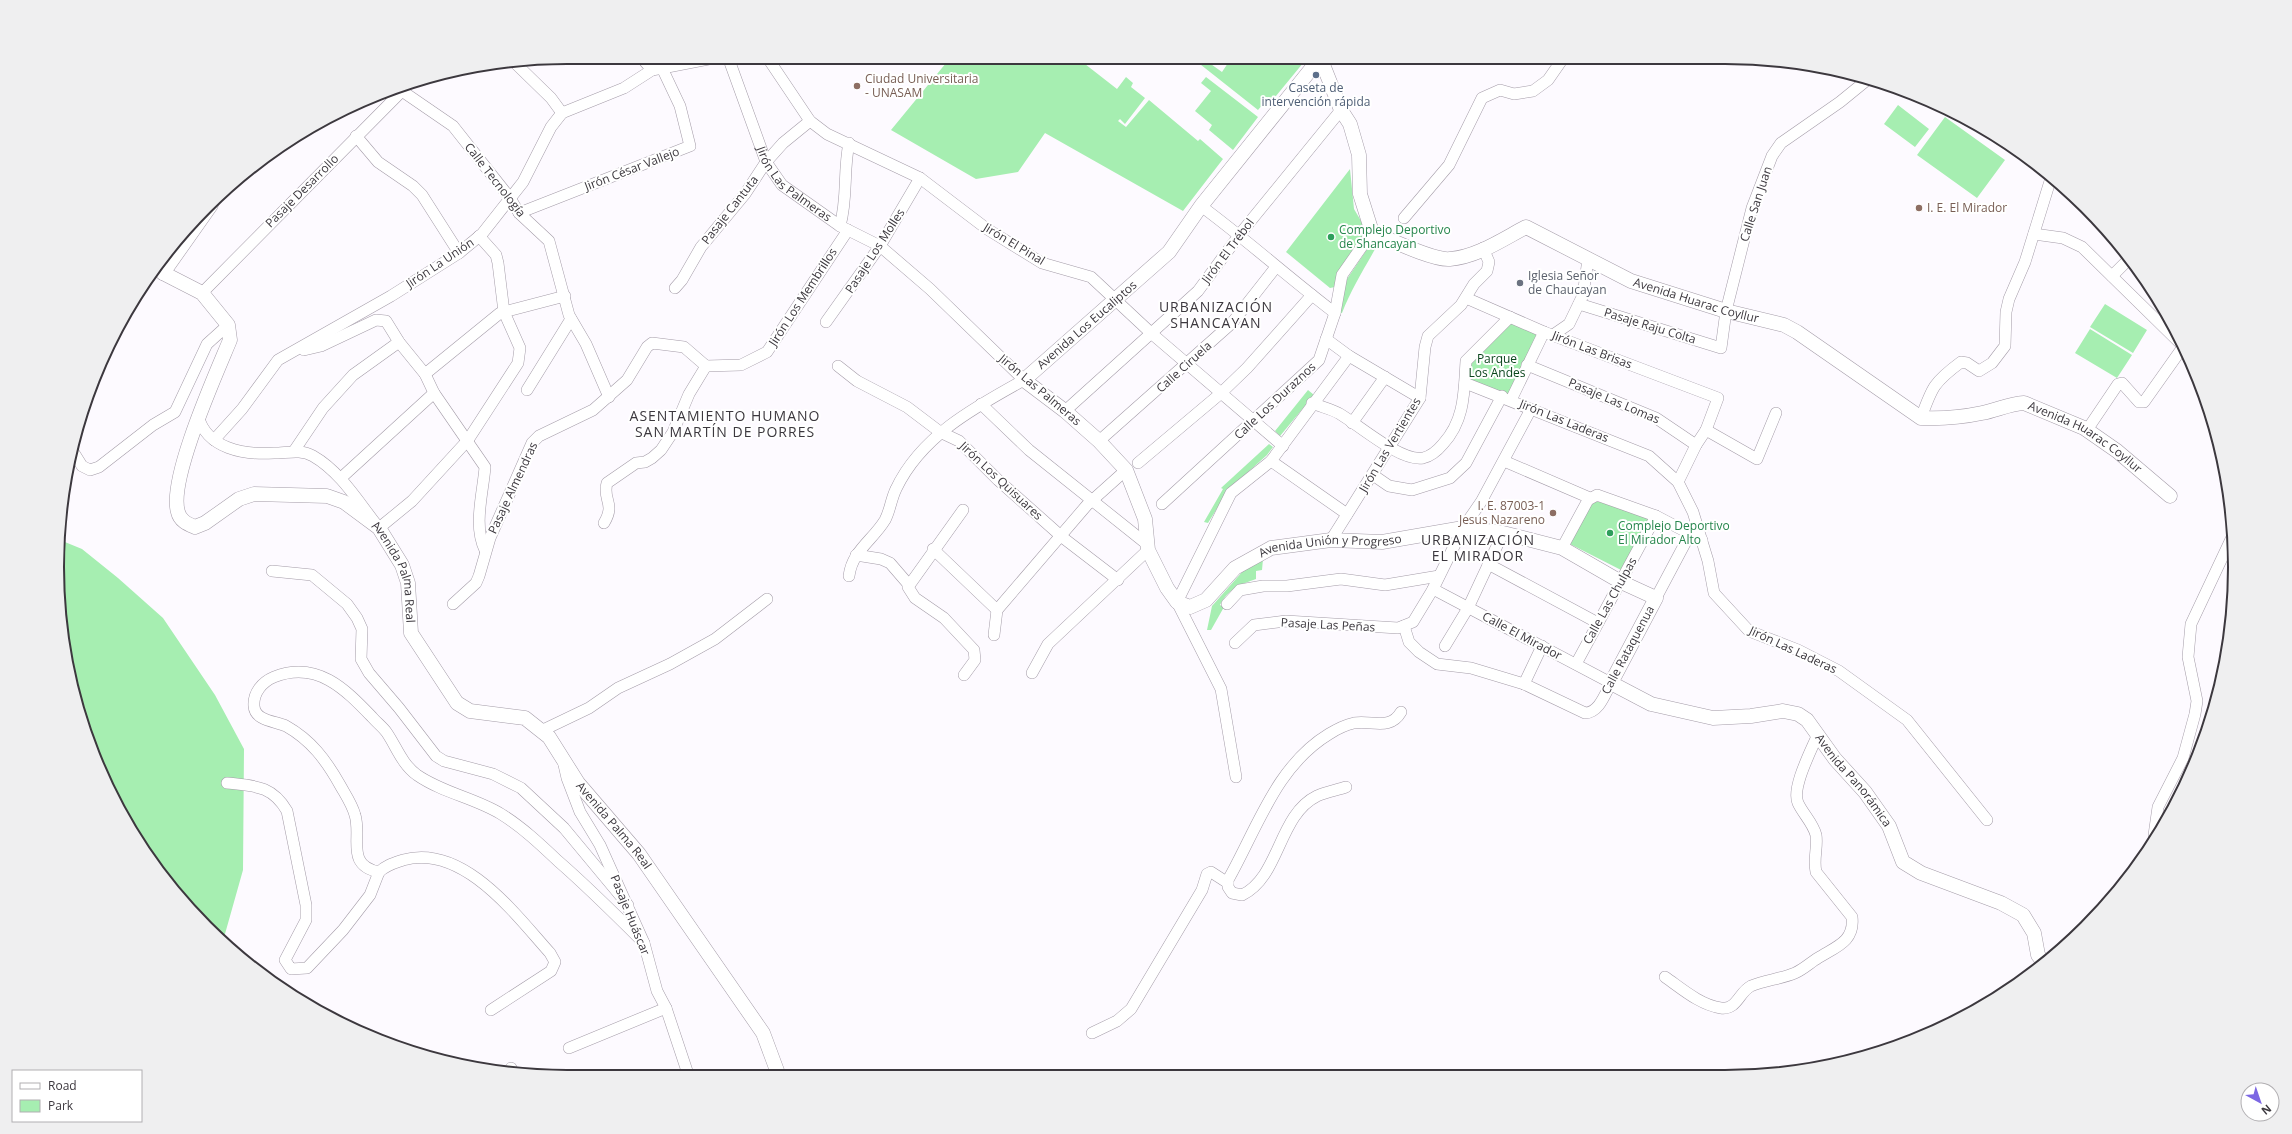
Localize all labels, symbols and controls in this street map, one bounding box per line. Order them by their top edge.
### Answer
place label: Ciudad Universitaria - UNASAM [865,70,978,101]
marker: Caseta de intervención rápida [1311,70,1321,80]
place label: Caseta de intervención rápida [1262,79,1370,110]
marker: Ciudad Universitaria - UNASAM [852,81,862,91]
street label: Calle Tecnología [461,139,530,220]
street label: Jirón César Vallejo [581,143,682,195]
street label: Jirón Las Palmeras [753,143,835,226]
street label: Pasaje Desarrollo [261,150,342,231]
street label: Calle San Juan [1735,164,1776,244]
street label: Pasaje Cantuta [697,172,762,248]
place label: I. E. El Mirador [1927,199,2007,216]
marker: I. E. El Mirador [1914,203,1924,213]
street label: Pasaje Los Molles [841,205,909,296]
street label: Jirón El Trébol [1197,215,1258,288]
street label: Jirón El Pinal [979,218,1048,269]
place label: Complejo Deportivo de Shancayan [1339,221,1451,252]
marker: Complejo Deportivo de Shancayan [1326,232,1336,242]
street label: Jirón La Unión [402,234,477,292]
street label: Jirón Los Membrillos [764,244,841,350]
place label: Iglesia Señor de Chaucayan [1528,267,1607,298]
street label: Avenida Huarac Coyllur [1631,273,1761,327]
street label: Avenida Los Eucaliptos [1033,276,1140,373]
marker: Iglesia Señor de Chaucayan [1515,278,1525,288]
district label: URBANIZACIÓN SHANCAYAN [1159,297,1273,332]
street label: Pasaje Raju Colta [1602,303,1698,348]
street label: Jirón Las Brisas [1549,326,1635,373]
street label: Calle Ciruela [1152,337,1215,396]
street label: Jirón Las Palmeras [995,349,1085,429]
park label: Parque Los Andes [1468,350,1526,381]
street label: Calle Los Duraznos [1230,358,1319,443]
street label: Pasaje Las Lomas [1566,374,1663,428]
street label: Jirón Las Vertientes [1354,394,1425,496]
street label: Jirón Las Laderas [1516,395,1612,446]
street label: Avenida Huarac Coyllur [2026,397,2146,477]
district label: ASENTAMIENTO HUMANO SAN MARTÍN DE PORRES [630,406,820,441]
street label: Jirón Los Quisuares [955,437,1047,524]
street label: Pasaje Almendras [484,439,541,537]
place label: I. E. 87003-1 Jesus Nazareno [1458,497,1545,528]
marker: I. E. 87003-1 Jesus Nazareno [1548,508,1558,518]
street label: Avenida Palma Real [369,517,419,623]
place label: Complejo Deportivo El Mirador Alto [1618,517,1730,548]
marker: Complejo Deportivo El Mirador Alto [1605,528,1615,538]
street label: Avenida Unión y Progreso [1255,530,1403,561]
district label: URBANIZACIÓN EL MIRADOR [1421,530,1535,565]
street label: Calle Las Chulpas [1579,554,1641,647]
street label: Calle Rataquenua [1597,603,1658,697]
street label: Calle El Mirador [1479,607,1565,664]
street label: Pasaje Las Peñas [1280,614,1376,635]
street label: Jirón Las Laderas [1746,621,1840,677]
street label: Avenida Panorámica [1812,730,1896,830]
street label: Avenida Palma Real [572,778,656,872]
street label: Pasaje Huáscar [607,872,654,958]
legend [12,1070,142,1122]
text: Road [48,1077,77,1094]
north arrow [2240,1082,2280,1122]
text: Park [48,1097,74,1114]
text: N [2258,1101,2275,1119]

